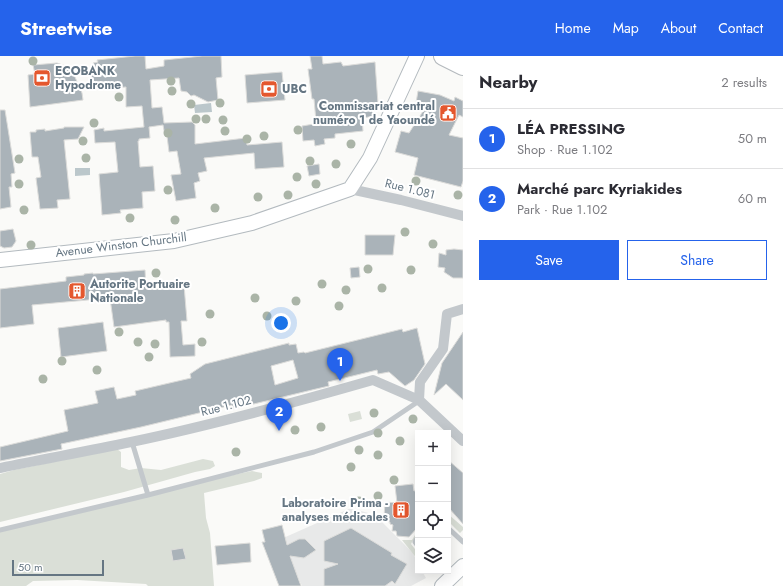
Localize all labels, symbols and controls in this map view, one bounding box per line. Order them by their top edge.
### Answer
text: Streetwise [20,15,113,42]
text: Home [555,18,591,38]
text: Map [613,18,639,38]
text: About [661,18,696,38]
text: Contact [718,18,763,38]
place label: ECOBANK Hypodrome [55,62,121,94]
bank icon: ECOBANK Hypodrome [32,68,52,88]
text: Nearby [479,70,537,94]
text: 2 results [721,73,767,92]
bank icon: UBC [259,79,279,99]
place label: UBC [282,80,307,98]
place label: Commissariat central numéro 1 de Yaoundé [313,97,435,129]
public building icon: Commissariat central numéro 1 de Yaoundé [438,103,458,123]
text: LÉA PRESSING [517,118,625,140]
text: 1 [489,129,495,148]
text: 50 m [738,129,767,148]
text: Shop · Rue 1.102 [517,140,613,159]
street label: Rue 1.081 [383,174,437,204]
text: Marché parc Kyriakides [517,178,682,200]
text: 2 [488,189,496,208]
text: 60 m [738,189,767,208]
text: Park · Rue 1.102 [517,200,607,219]
street label: Avenue Winston Churchill [54,228,188,262]
button: Save [479,240,619,280]
button: Share [627,240,767,280]
place label: Autorite Portuaire Nationale [89,275,190,307]
building icon: Autorite Portuaire Nationale [67,281,87,301]
your location [271,313,291,333]
pin: 1 [327,348,353,381]
street label: Rue 1.102 [199,391,253,421]
pin: 2 [266,398,292,431]
map controls [415,430,451,574]
button: + [415,430,451,466]
button: − [415,466,451,502]
place label: Laboratoire Prima - analyses médicales [282,494,389,526]
building icon: Laboratoire Prima - analyses médicales [391,500,411,520]
button: locate [415,502,451,538]
button: layers [415,538,451,574]
scale bar [12,558,104,577]
text: 50 m [18,559,43,575]

